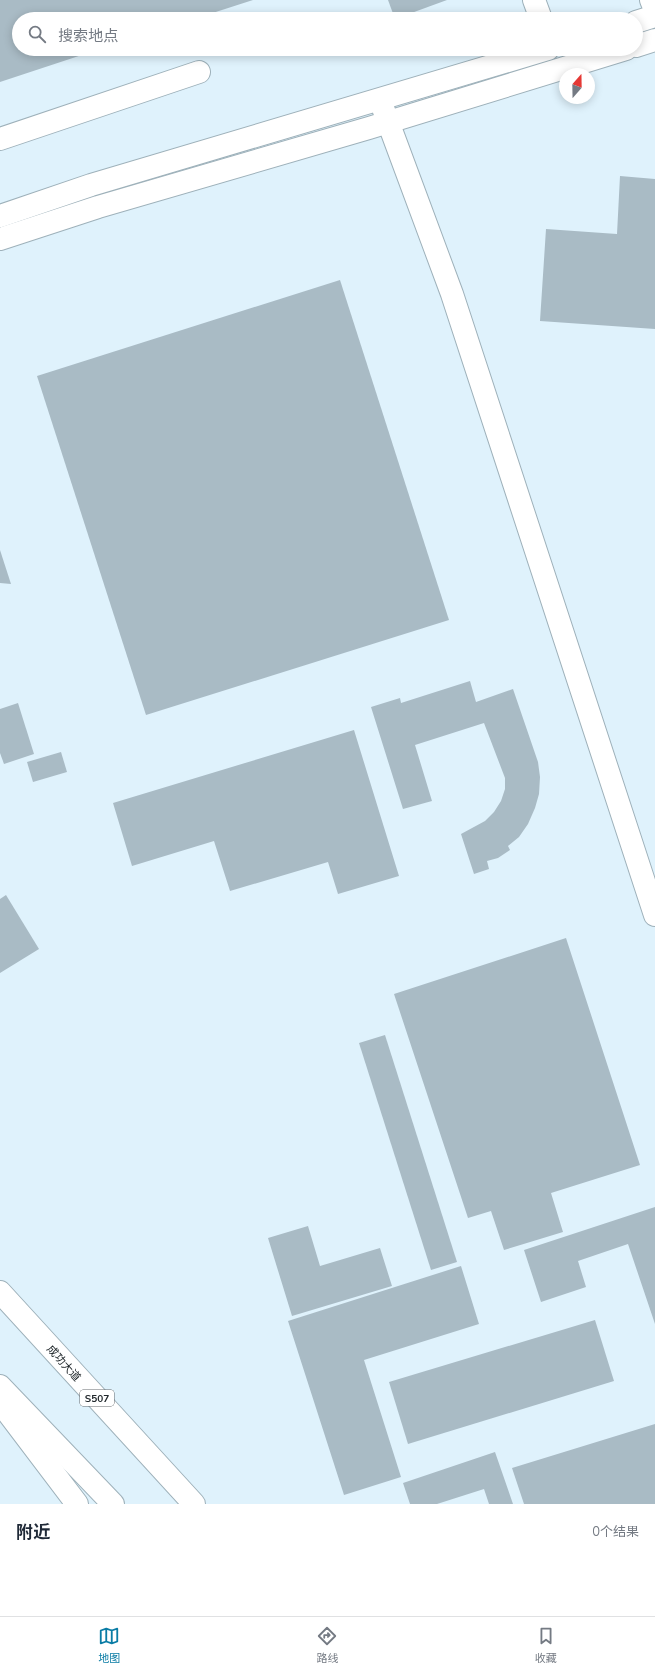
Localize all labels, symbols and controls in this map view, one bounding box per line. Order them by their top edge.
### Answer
search box [12,12,643,56]
icon: search [26,23,48,45]
text: 搜索地点 [58,26,118,45]
north arrow [559,68,595,104]
street label: 成功大道 [44,1342,84,1384]
road number: S507 [80,1390,114,1406]
text: 附近 [16,1521,50,1542]
text: 0个结果 [592,1523,639,1539]
tab: 地图 [98,1625,120,1665]
tab: 路线 [316,1625,338,1665]
tab: 收藏 [535,1625,557,1665]

